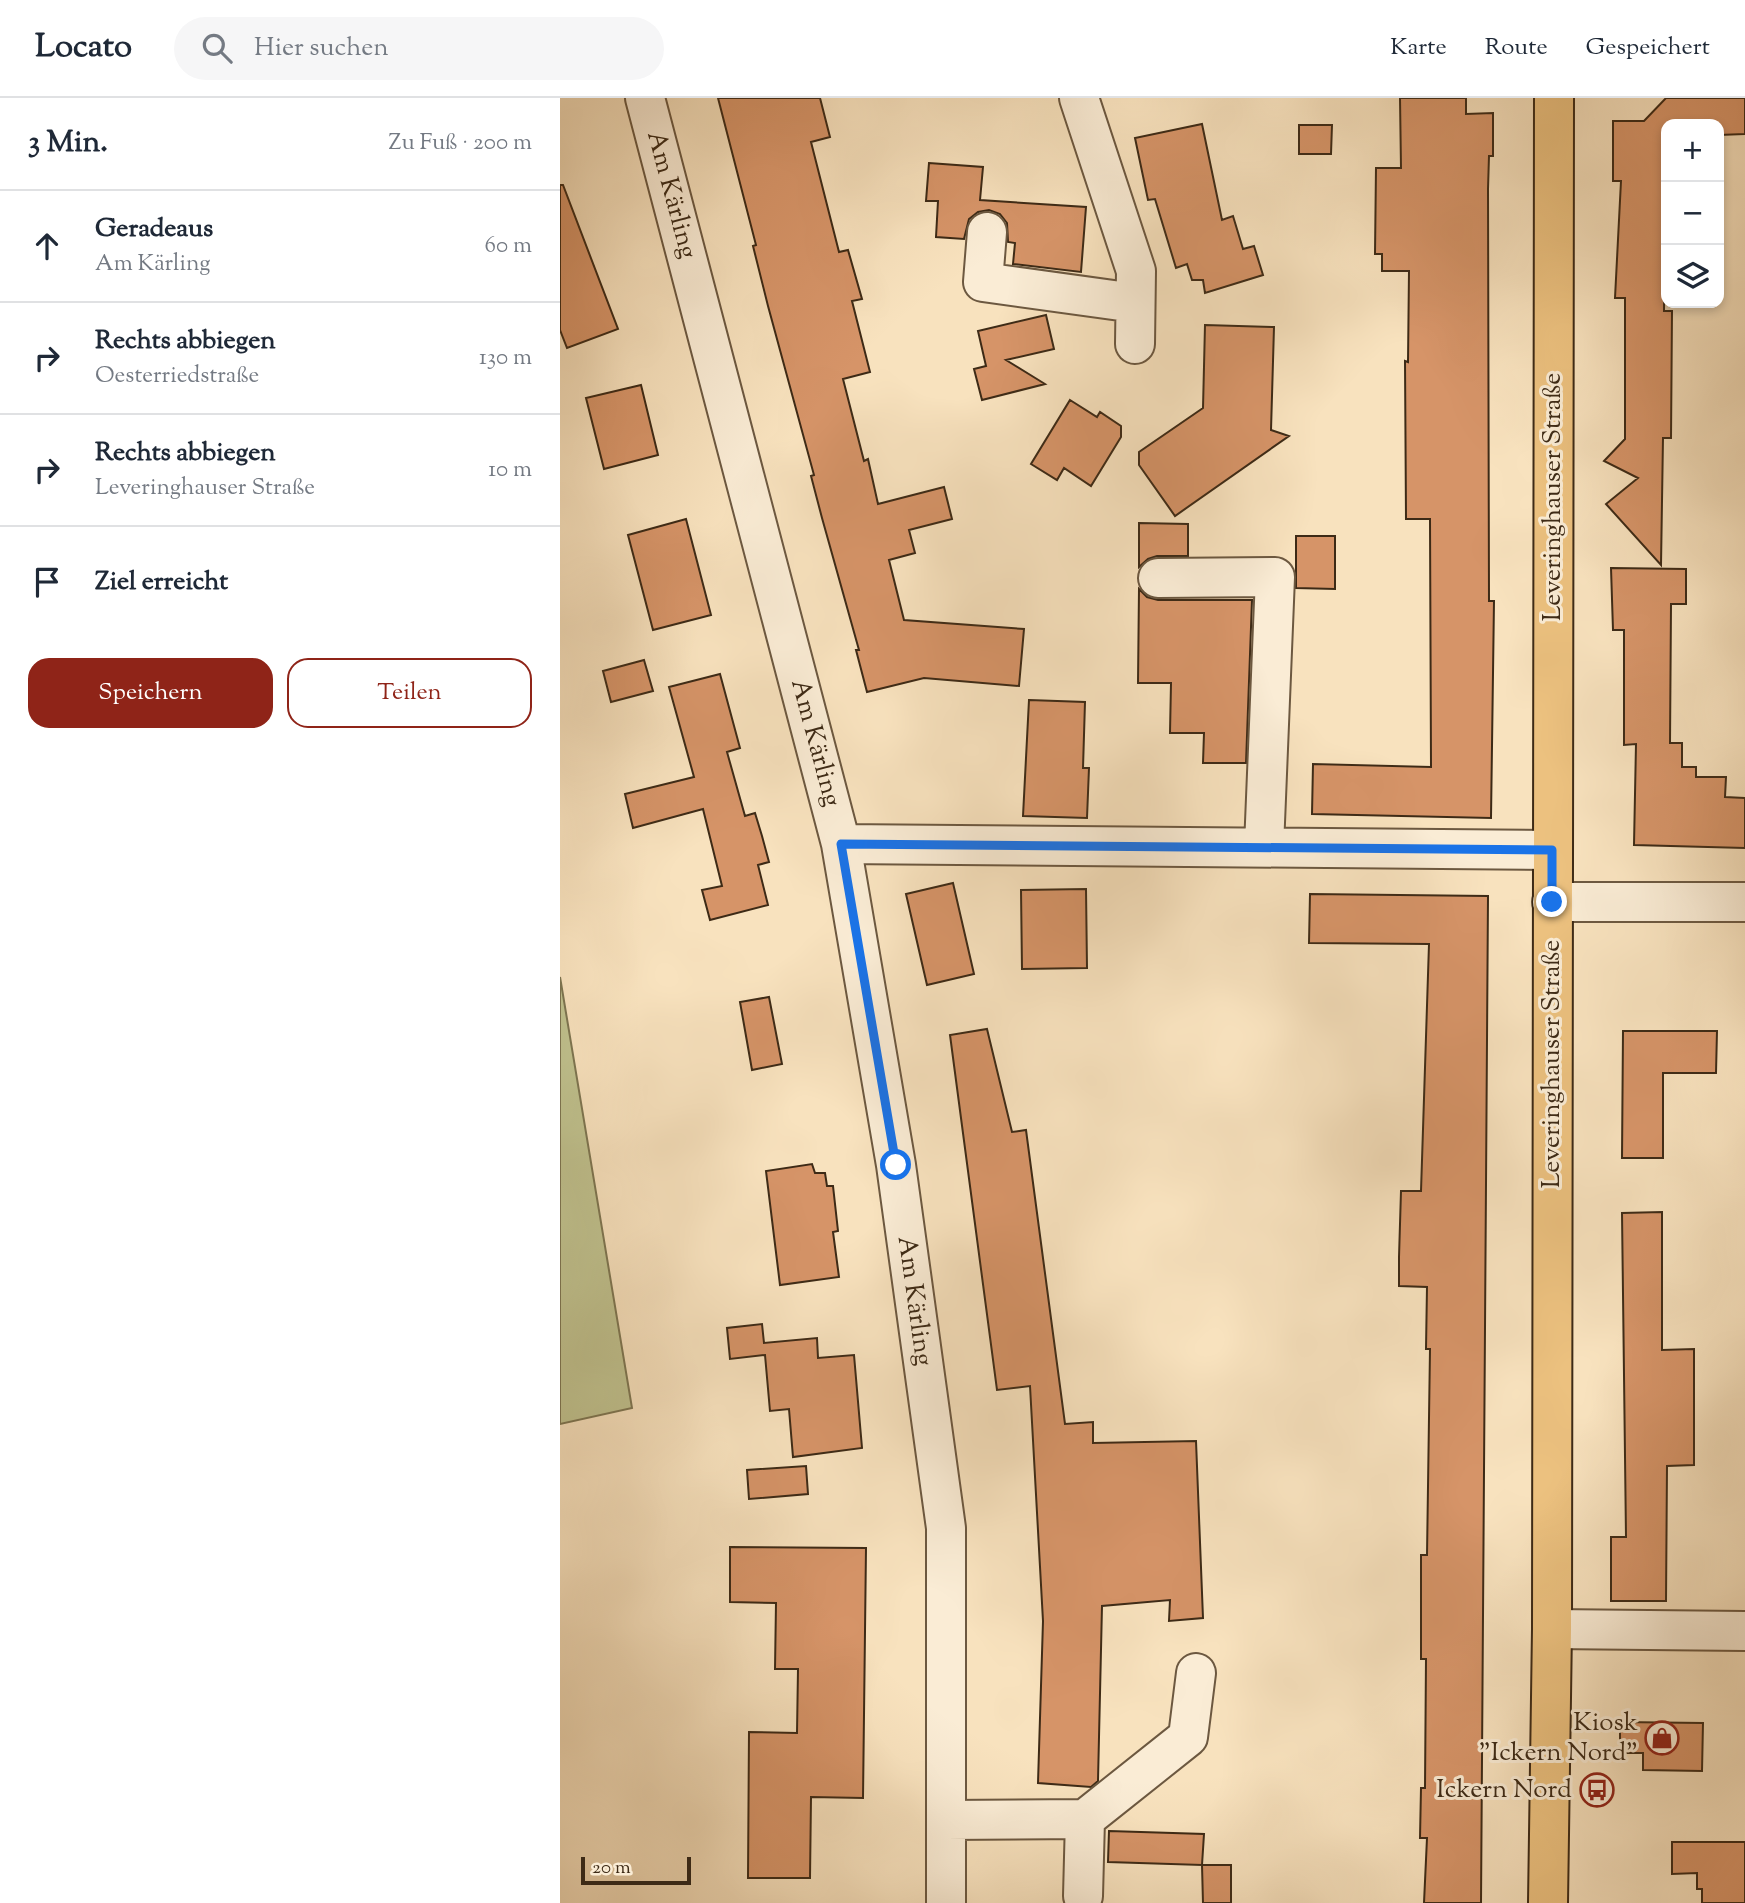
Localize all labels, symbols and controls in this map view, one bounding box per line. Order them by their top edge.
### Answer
search box [174,17,664,80]
text: Locato [35,24,132,72]
icon: search [198,29,236,67]
text: Hier suchen [254,30,389,67]
text: Karte [1390,31,1447,65]
text: Route [1485,31,1548,65]
text: Gespeichert [1586,31,1710,65]
map controls [1661,119,1724,308]
button: + [1661,119,1724,182]
text: 3 Min. [28,122,108,165]
text: Zu Fuß · 200 m [389,127,532,160]
street label: Am Kärling [636,127,706,263]
button: − [1661,182,1724,245]
text: Geradeaus [95,211,213,248]
icon: ahead [28,227,66,265]
text: 60 m [484,230,532,263]
button: layers [1661,245,1724,308]
text: Am Kärling [95,248,211,281]
text: Rechts abbiegen [95,323,276,360]
icon: right [28,339,66,377]
text: 130 m [479,342,532,375]
text: Oesterriedstraße [95,360,259,393]
street label: Leveringhauser Straße [1535,373,1572,621]
text: Rechts abbiegen [95,435,276,472]
icon: right [28,451,66,489]
text: 10 m [488,454,532,487]
text: Leveringhauser Straße [95,472,315,505]
icon: arrive [28,563,66,601]
text: Ziel erreicht [95,564,228,601]
button: Speichern [28,658,273,728]
button: Teilen [287,658,532,728]
street label: Am Kärling [780,675,850,811]
route end [1536,886,1567,917]
street label: Leveringhauser Straße [1534,940,1571,1188]
route start [880,1149,911,1180]
street label: Am Kärling [887,1234,941,1368]
place label: Kiosk "Ickern Nord" [1479,1705,1638,1772]
shop icon: Kiosk "Ickern Nord" [1643,1719,1681,1757]
bus stop icon: Ickern Nord [1578,1771,1616,1809]
place label: Ickern Nord [1436,1772,1572,1809]
scale bar [581,1854,691,1886]
text: 20 m [592,1855,631,1882]

